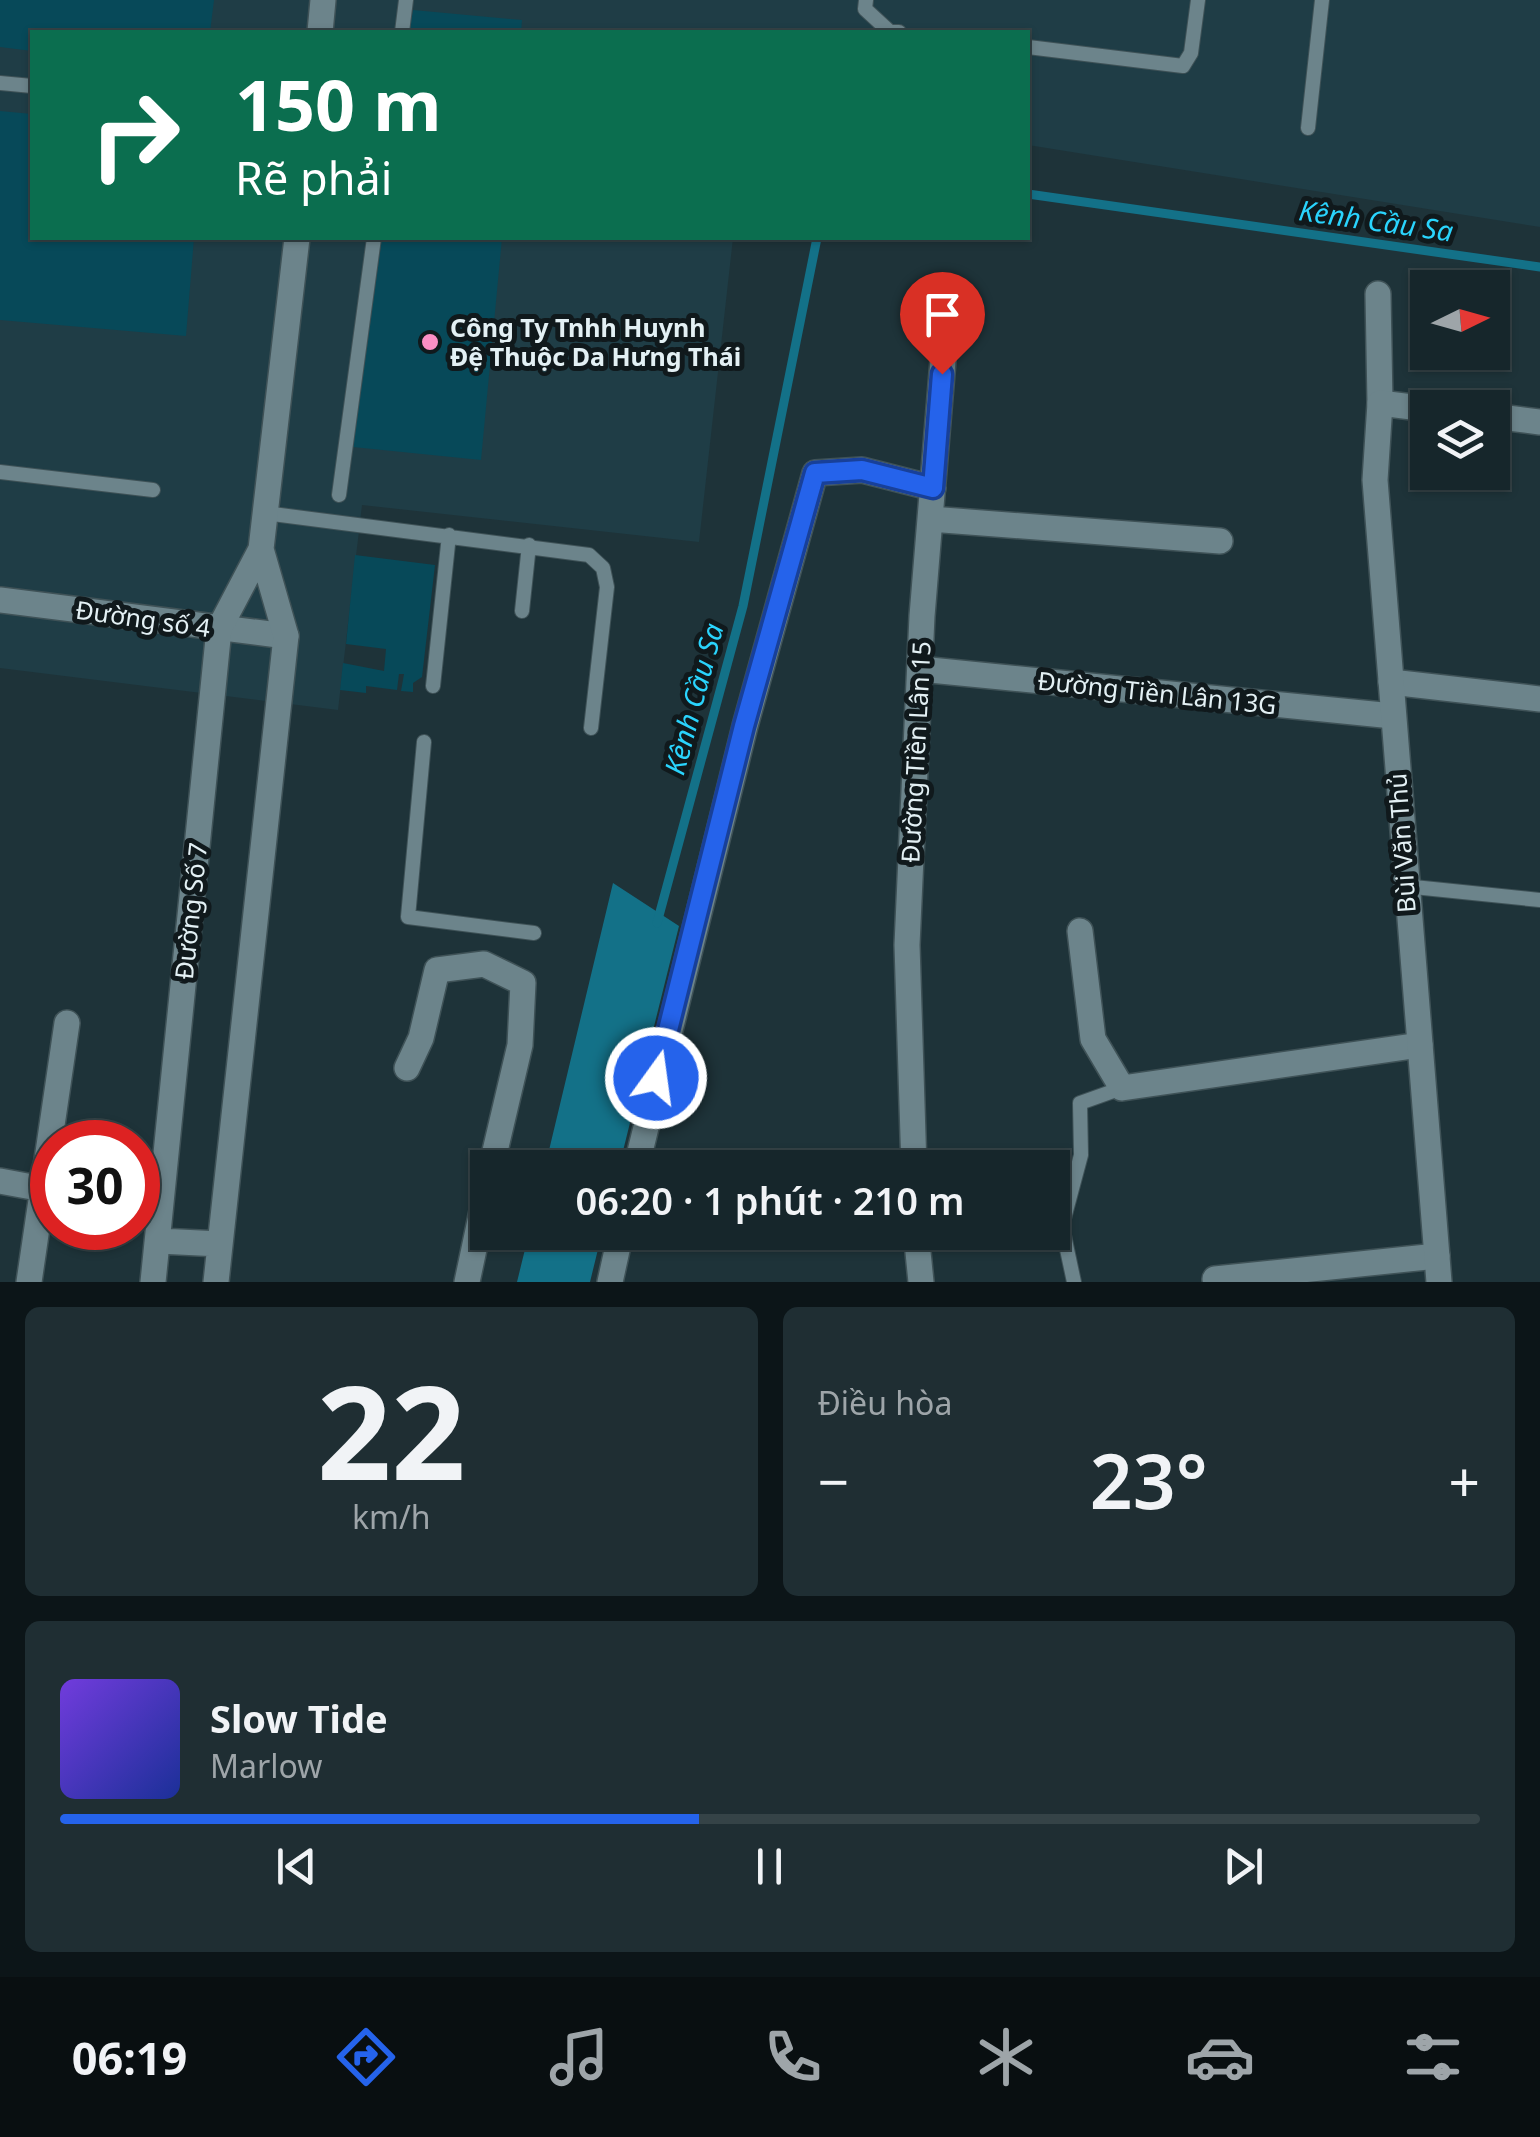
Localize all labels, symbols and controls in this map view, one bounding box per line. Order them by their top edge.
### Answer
text: 150 m [235,56,442,152]
icon: right [70,70,200,200]
text: Rẽ phải [235,147,392,208]
water label: Kênh Cầu Sa [1297,190,1456,250]
north arrow [1410,270,1510,370]
map controls [1410,270,1510,490]
pin [900,272,985,375]
icon: arrive [915,287,970,342]
place label: Công Ty Tnhh Huynh Đệ Thuộc Da Hưng Thái [450,310,741,373]
marker: Công Ty Tnhh Huynh Đệ Thuộc Da Hưng Thái [419,331,441,353]
button: layers [1410,390,1510,490]
street label: Đường số 4 [74,592,213,644]
water label: Kênh Cầu Sa [655,619,732,779]
street label: Đường Tiền Lân 15 [892,640,938,864]
street label: Đường Tiền Lân 13G [1036,663,1278,721]
street label: Bùi Văn Thủ [1379,772,1423,914]
street label: Đường Số 7 [166,841,214,981]
position arrow [604,1026,708,1130]
speed limit sign: 30 [30,1120,160,1250]
text: 06:20 · 1 phút · 210 m [576,1174,964,1226]
text: 22 [317,1341,466,1518]
text: Điều hòa [818,1381,952,1424]
text: 23° [1090,1429,1208,1531]
text: − [818,1443,849,1518]
text: + [1449,1443,1480,1518]
text: km/h [352,1495,431,1538]
text: Slow Tide [210,1692,388,1744]
text: Marlow [210,1744,322,1787]
icon: previous [269,1839,324,1894]
icon: pause [742,1839,797,1894]
icon: next [1216,1839,1271,1894]
icon: directions [331,2022,401,2092]
icon: music [544,2022,614,2092]
icon: phone [758,2022,828,2092]
icon: climate [971,2022,1041,2092]
icon: car [1185,2022,1255,2092]
icon: filters [1398,2022,1468,2092]
text: 06:19 [72,2027,187,2088]

